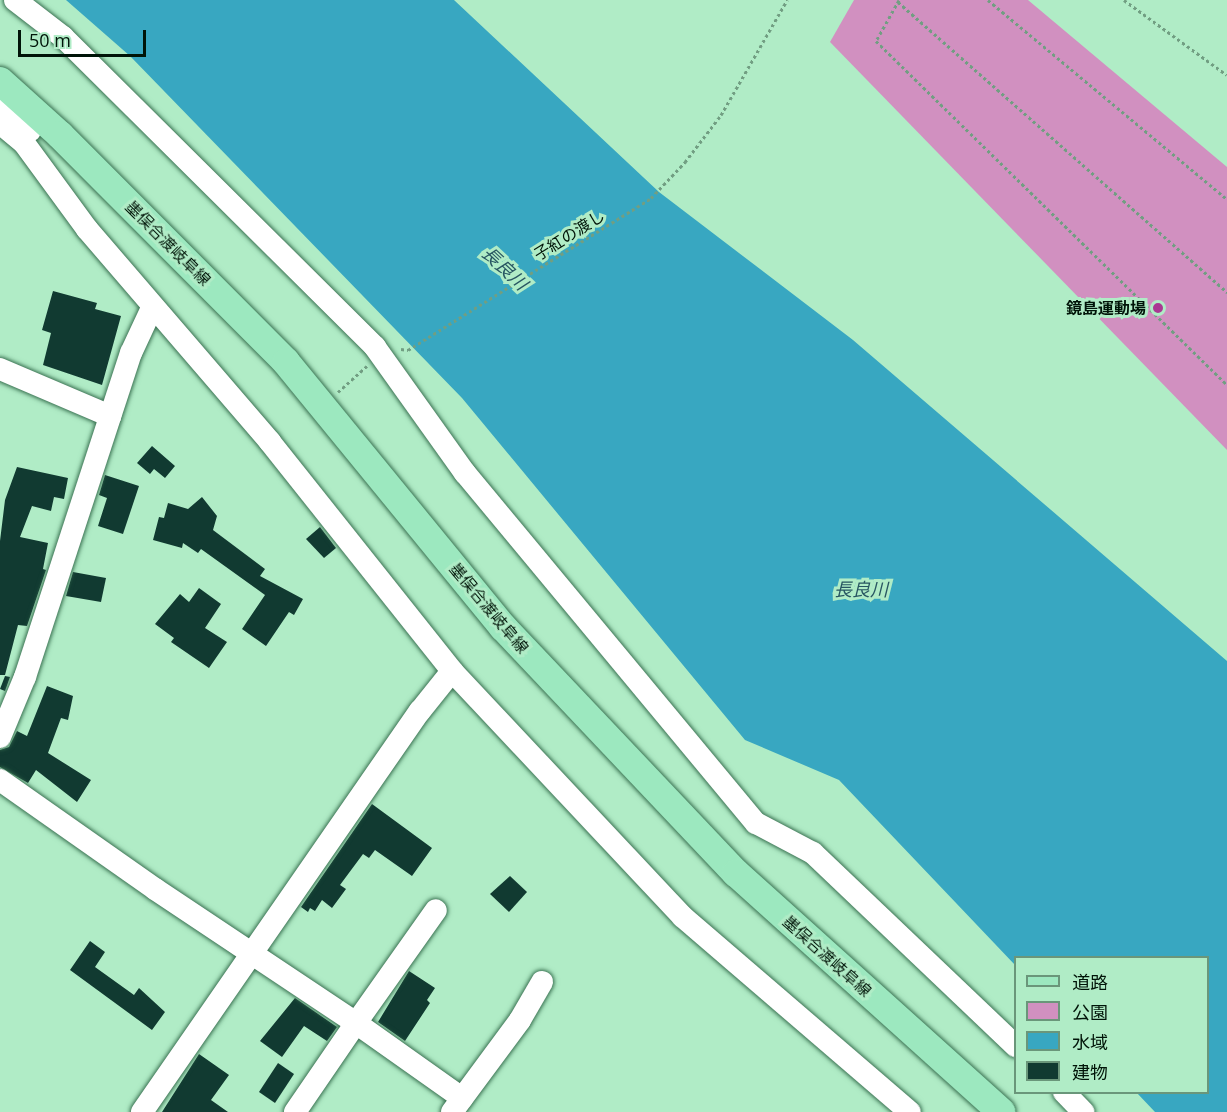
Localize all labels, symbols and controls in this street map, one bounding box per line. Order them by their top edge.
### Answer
scale bar [21,18,148,56]
text: 50 m [29,28,71,52]
street label: 墨俣合渡岐阜線 [122,197,214,289]
street label: 子紅の渡し [530,206,608,264]
water label: 長良川 [478,242,532,294]
place label: 鏡島運動場 [1066,298,1146,318]
marker: 鏡島運動場 [1151,301,1165,315]
street label: 墨俣合渡岐阜線 [446,559,532,657]
water label: 長良川 [834,578,888,600]
street label: 墨俣合渡岐阜線 [779,911,875,1001]
legend [1014,956,1209,1094]
text: 道路 [1072,970,1108,994]
text: 公園 [1072,1000,1108,1024]
text: 水域 [1072,1030,1108,1054]
text: 建物 [1072,1060,1108,1084]

